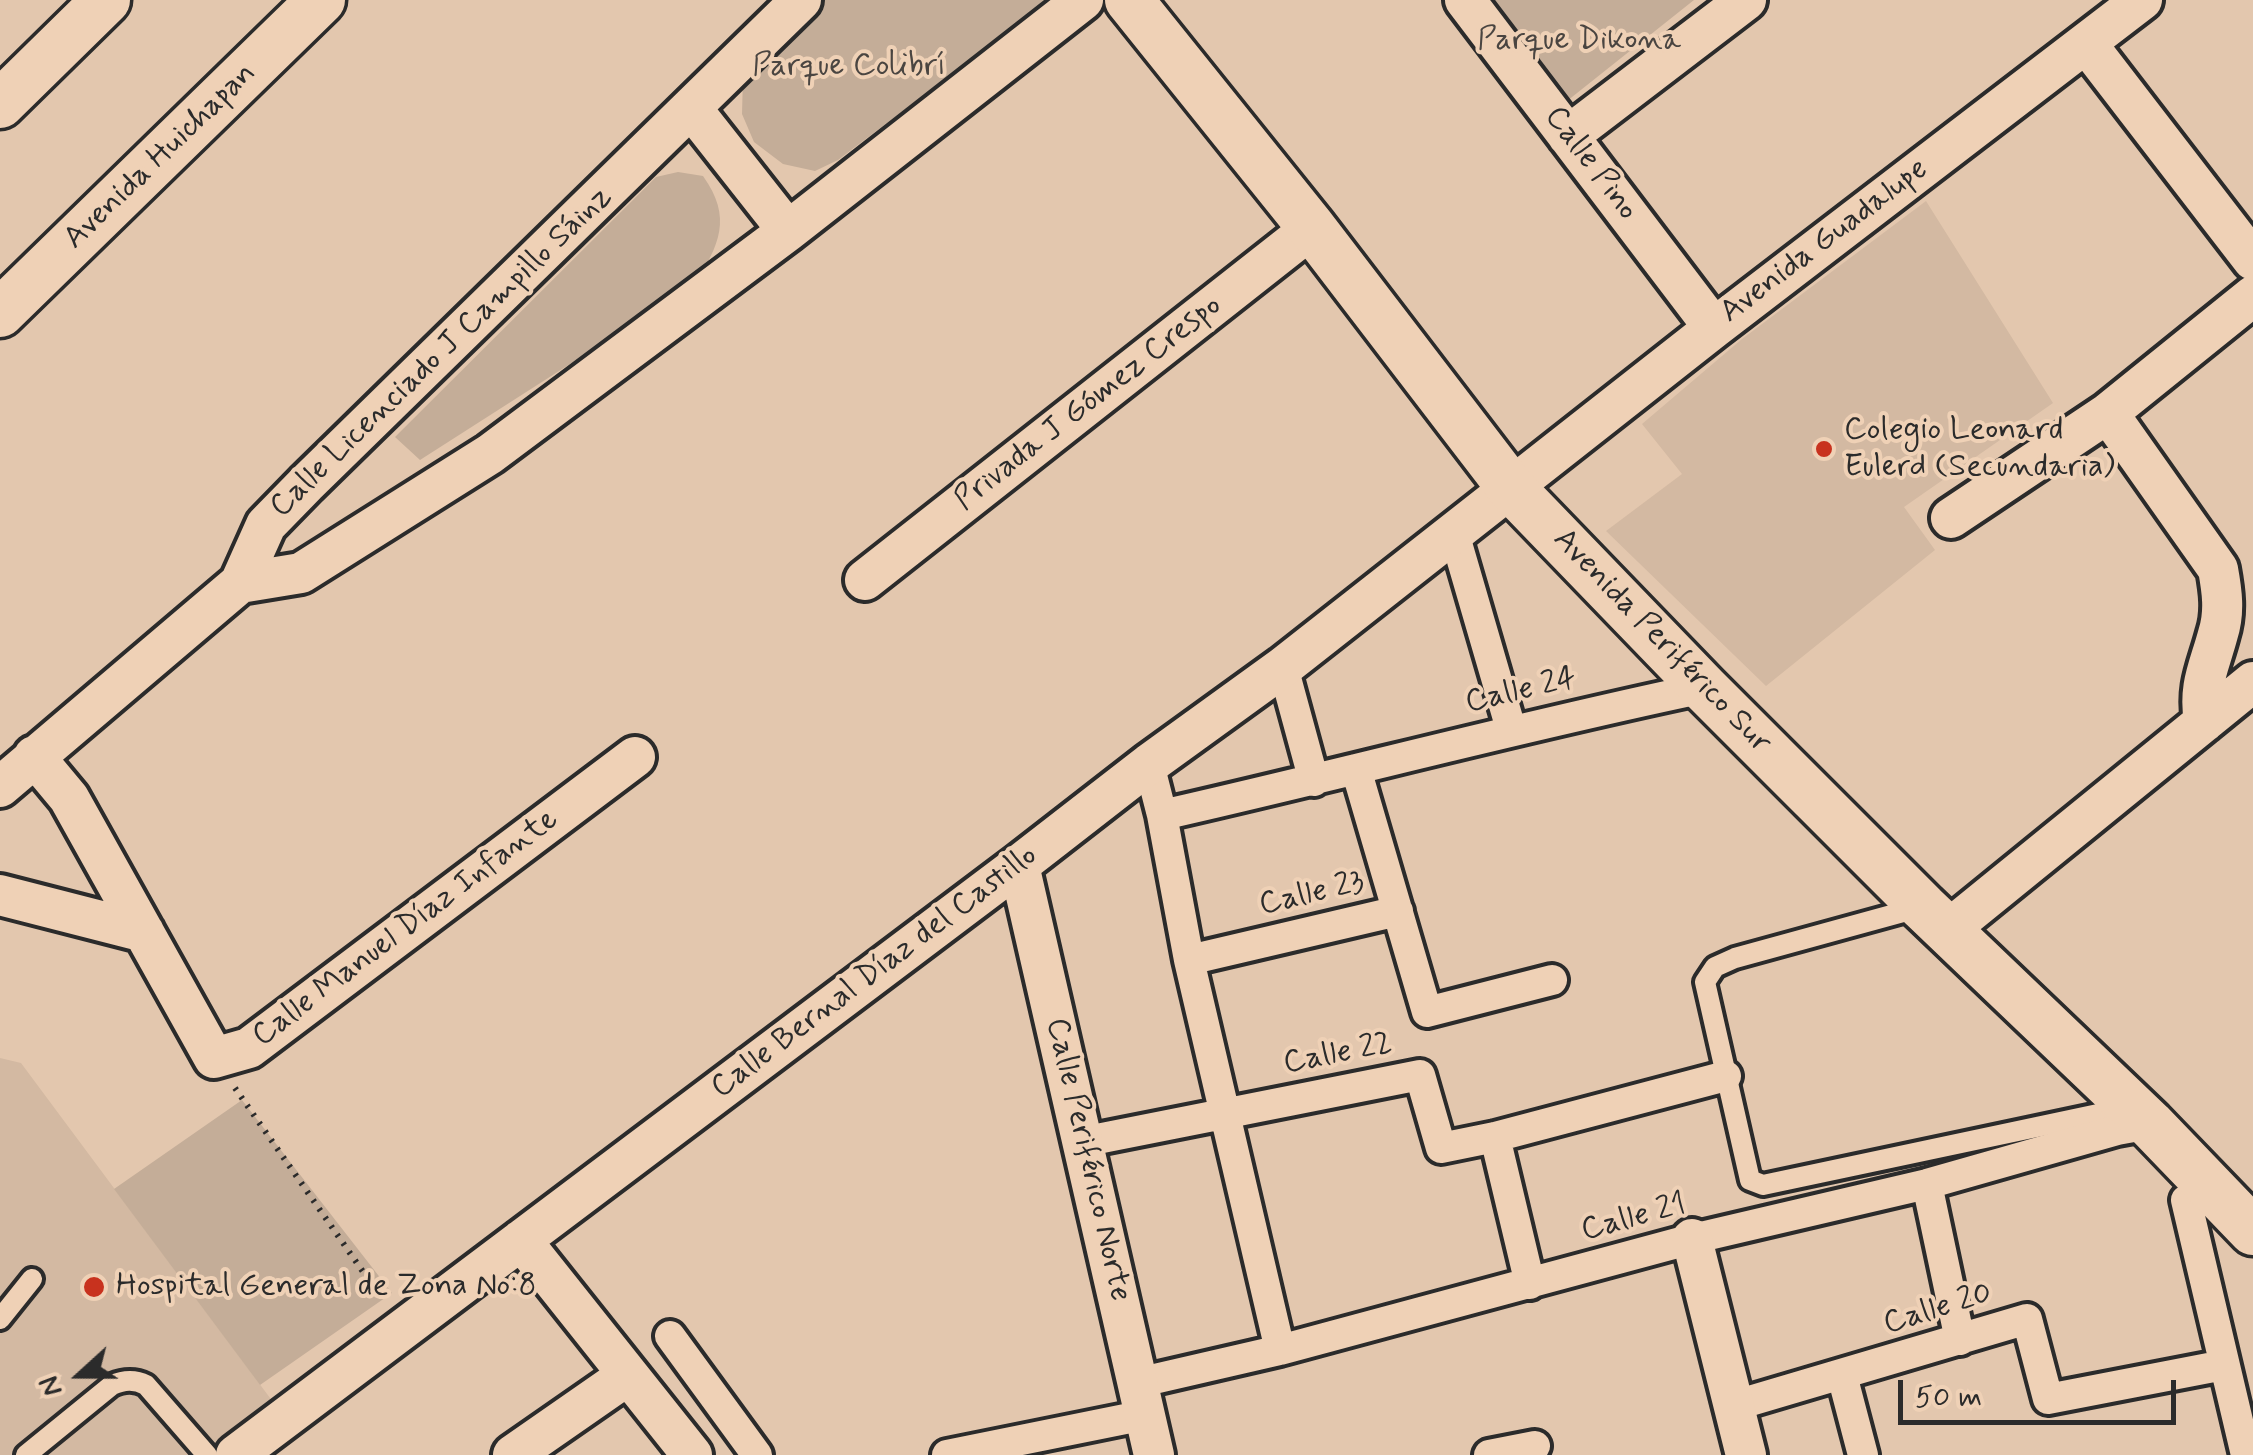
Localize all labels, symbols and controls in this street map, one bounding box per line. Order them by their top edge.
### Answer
park label: Parque Dikona [1477,22,1681,60]
park label: Parque Colibrí [752,48,946,86]
street label: Avenida Huichapan [57,55,265,259]
street label: Calle Pino [1535,99,1645,229]
street label: Avenida Guadalupe [1713,151,1937,333]
street label: Calle Licenciado J Campillo Sáinz [263,179,621,527]
street label: Privada J Gómez Crespo [948,288,1230,520]
place label: Colegio Leonard Eulerd (Secundaria) [1844,412,2115,487]
marker: Colegio Leonard Eulerd (Secundaria) [1813,438,1835,460]
street label: Avenida Periférico Sur [1544,522,1778,762]
street label: Calle 24 [1462,661,1580,723]
street label: Calle Manuel Díaz Infante [246,801,566,1057]
street label: Calle Bernal Díaz del Castillo [704,838,1046,1108]
street label: Calle 23 [1256,864,1368,926]
street label: Calle Periférico Norte [1036,1015,1138,1305]
street label: Calle 22 [1280,1026,1396,1084]
street label: Calle 21 [1577,1187,1691,1251]
place label: Hospital General de Zona No:8 [116,1268,537,1306]
marker: Hospital General de Zona No:8 [81,1274,107,1300]
street label: Calle 20 [1879,1275,1997,1345]
north arrow [30,1325,130,1425]
scale bar [1903,1360,2180,1422]
text: N [31,1371,72,1401]
text: 50 m [1915,1378,1982,1417]

